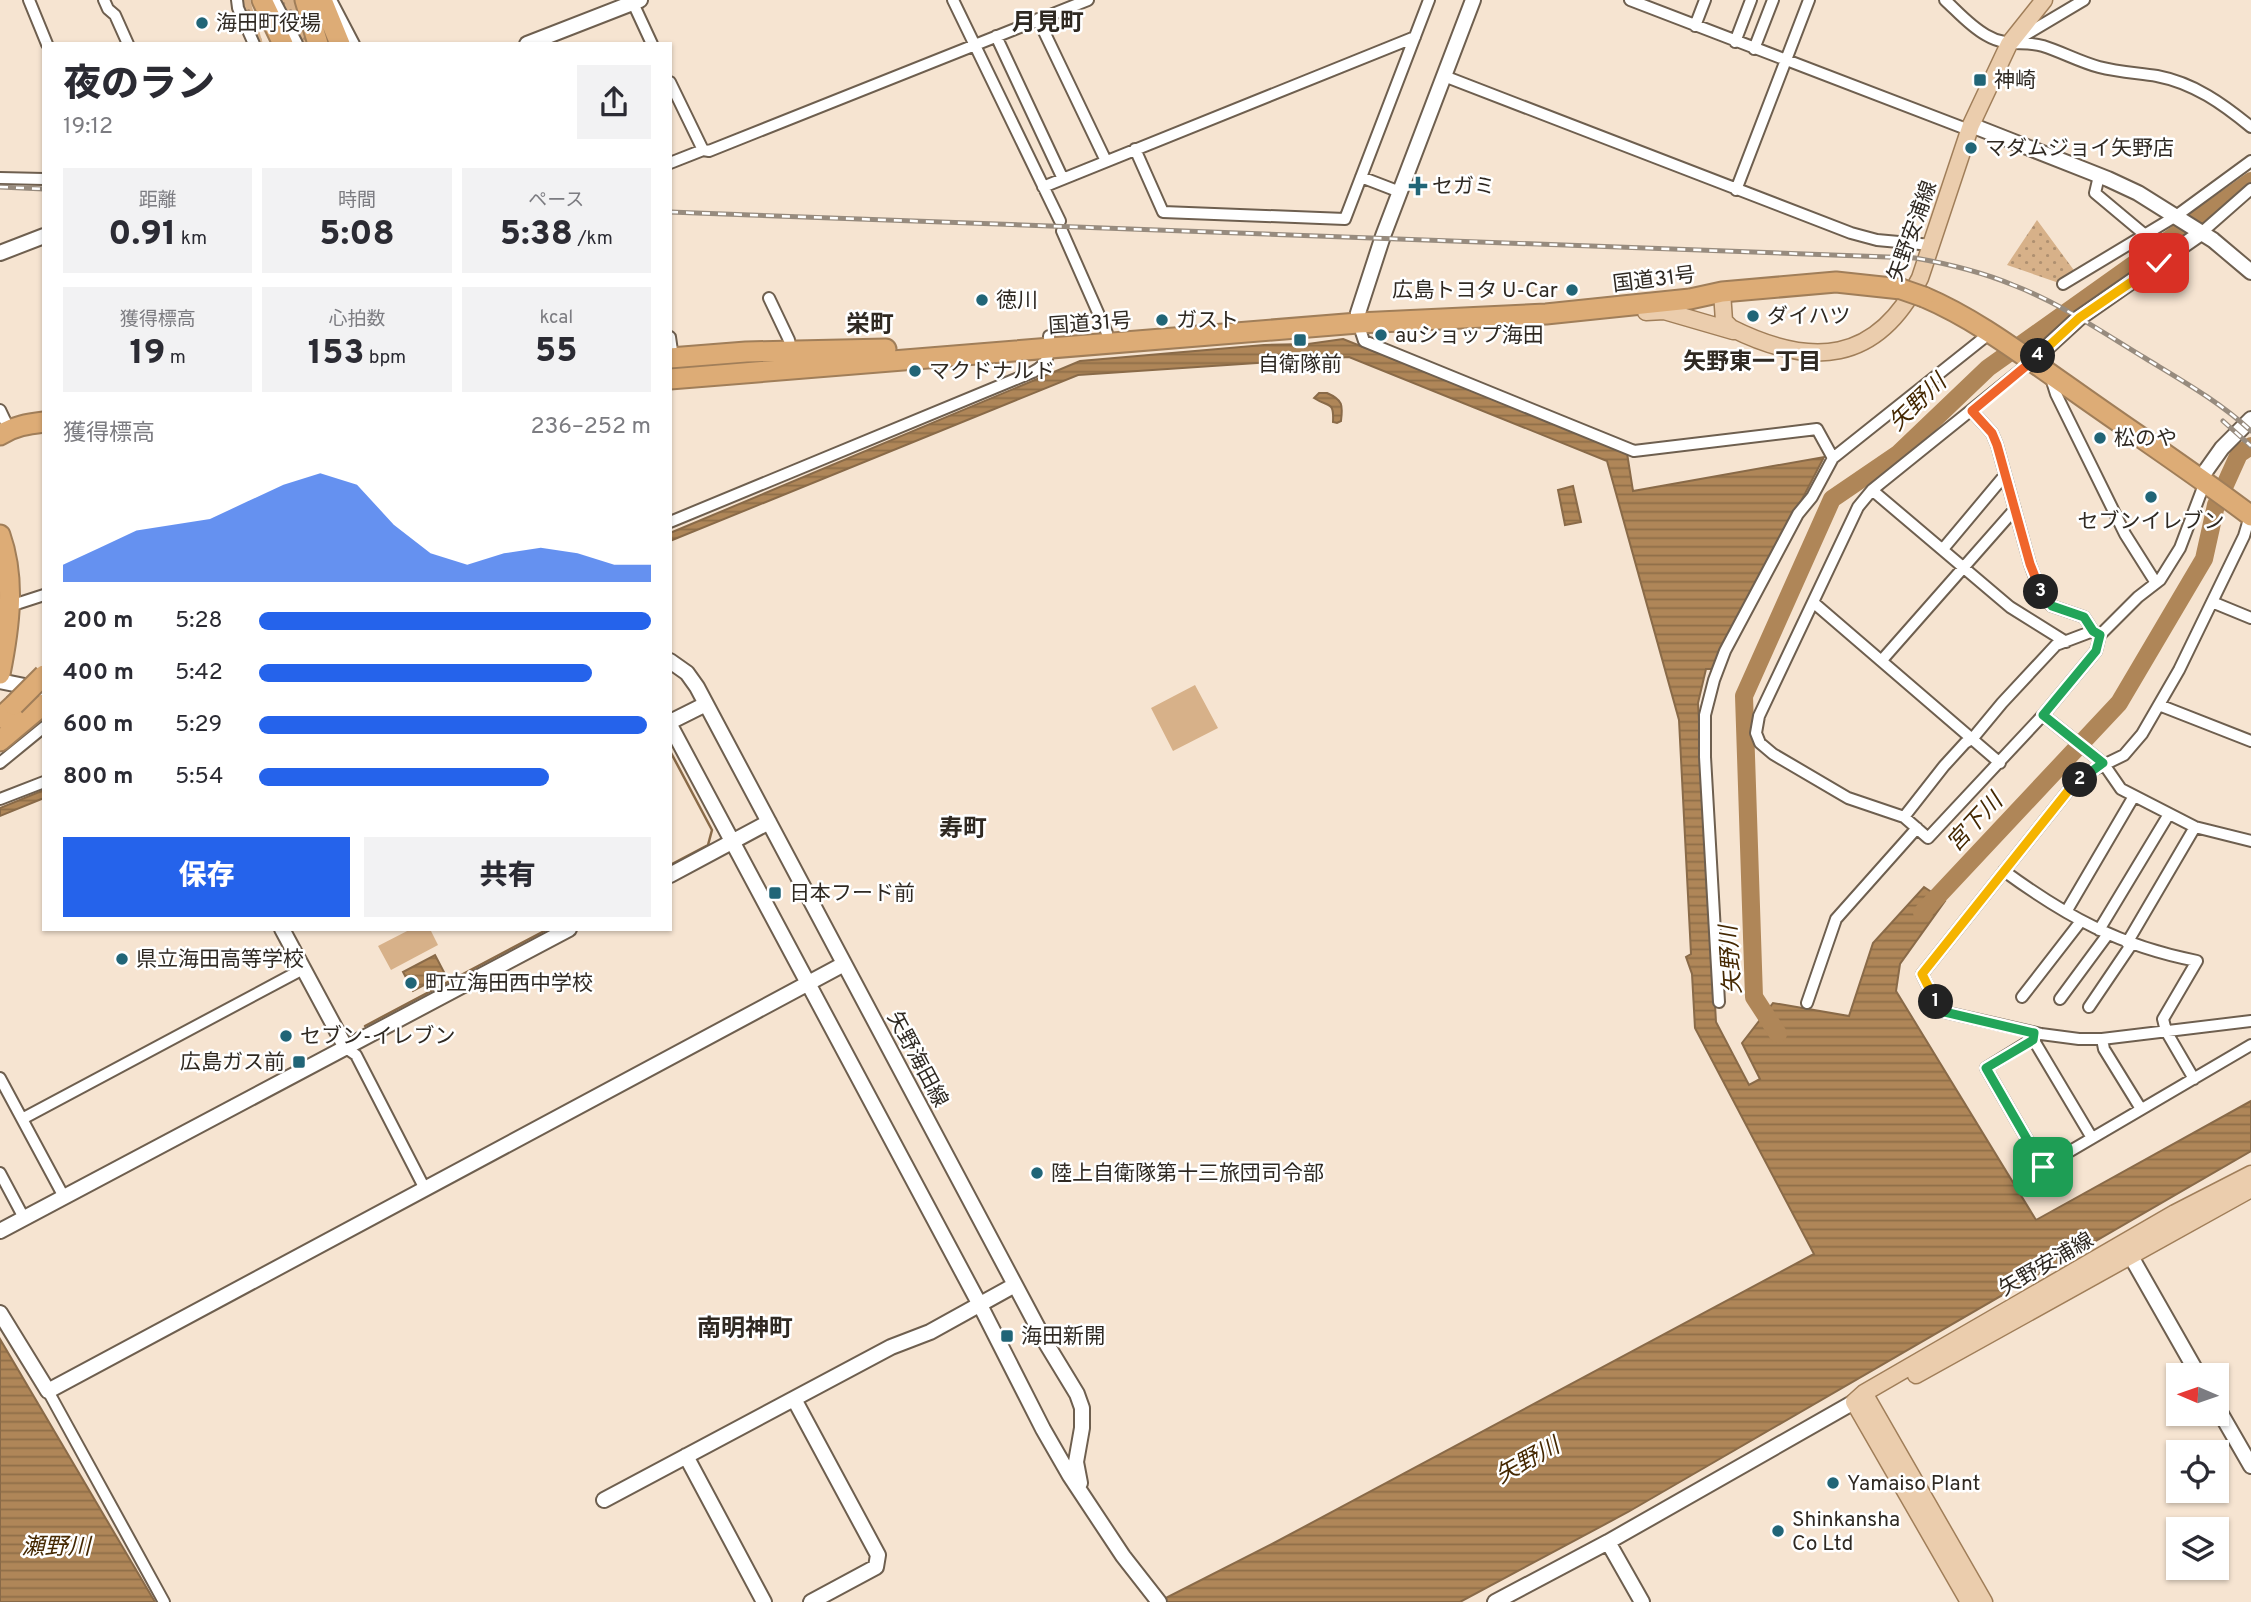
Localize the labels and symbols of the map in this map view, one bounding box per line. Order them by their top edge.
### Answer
district label: 月見町 [1012,9,1084,39]
place label: 海田町役場 [216,11,321,38]
marker: 海田町役場 [194,15,210,31]
place label: 神崎 [1994,68,2036,95]
marker: 神崎 [1972,72,1988,88]
place label: マダムジョイ矢野店 [1985,136,2174,163]
marker: マダムジョイ矢野店 [1963,140,1979,156]
place label: セガミ [1432,174,1495,201]
marker: セガミ [1410,178,1426,194]
street label: 矢野安浦線 [1883,178,1944,285]
pin [2129,233,2189,293]
street label: 国道31号 [1611,262,1697,299]
place label: 広島トヨタ U-Car [1392,278,1558,305]
marker: 広島トヨタ U-Car [1564,282,1580,298]
place label: 徳川 [996,288,1038,315]
marker: 徳川 [974,292,990,308]
place label: ダイハツ [1767,304,1851,331]
street label: 国道31号 [1048,308,1133,341]
place label: ガスト [1176,308,1239,335]
marker: ダイハツ [1745,308,1761,324]
district label: 栄町 [846,311,894,341]
marker: ガスト [1154,312,1170,328]
place label: auショップ海田 [1395,323,1544,350]
marker: auショップ海田 [1373,327,1389,343]
marker: 自衛隊前 [1292,332,1308,348]
pin: 4 [2021,338,2056,374]
district label: 矢野東一丁目 [1683,349,1821,378]
place label: 自衛隊前 [1258,352,1342,379]
place label: マクドナルド [929,359,1055,386]
marker: マクドナルド [907,363,923,379]
water label: 矢野川 [1884,367,1956,438]
place label: 松のや [2114,426,2177,453]
marker: 松のや [2092,430,2108,446]
marker: セブンイレブン [2143,489,2159,505]
place label: セブンイレブン [2078,509,2225,536]
pin: 3 [2024,574,2058,610]
pin: 2 [2062,762,2098,798]
water label: 宮下川 [1942,786,2012,859]
district label: 寿町 [939,815,987,845]
place label: 日本フード前 [789,881,915,908]
marker: 日本フード前 [767,885,783,901]
water label: 矢野川 [1715,921,1749,995]
place label: 県立海田高等学校 [136,947,304,974]
marker: 県立海田高等学校 [114,951,130,967]
place label: 町立海田西中学校 [425,971,593,998]
marker: 町立海田西中学校 [403,975,419,991]
pin: 1 [1918,984,1954,1020]
street label: 矢野海田線 [880,1007,953,1112]
place label: セブン-イレブン [300,1024,455,1051]
marker: セブン-イレブン [278,1028,294,1044]
place label: 広島ガス前 [180,1050,285,1077]
marker: 広島ガス前 [291,1054,307,1070]
pin [2013,1137,2073,1197]
place label: 陸上自衛隊第十三旅団司令部 [1051,1161,1324,1188]
marker: 陸上自衛隊第十三旅団司令部 [1029,1165,1045,1181]
street label: 矢野安浦線 [1995,1227,2099,1303]
district label: 南明神町 [697,1315,793,1345]
place label: 海田新開 [1021,1324,1105,1351]
marker: 海田新開 [999,1328,1015,1344]
north arrow [2166,1363,2230,1426]
water label: 矢野川 [1491,1431,1568,1492]
place label: Yamaiso Plant [1847,1471,1980,1498]
marker: Yamaiso Plant [1825,1475,1841,1491]
place label: Shinkansha Co Ltd [1792,1507,1900,1558]
marker: Shinkansha Co Ltd [1770,1523,1786,1539]
water label: 瀬野川 [22,1534,94,1563]

